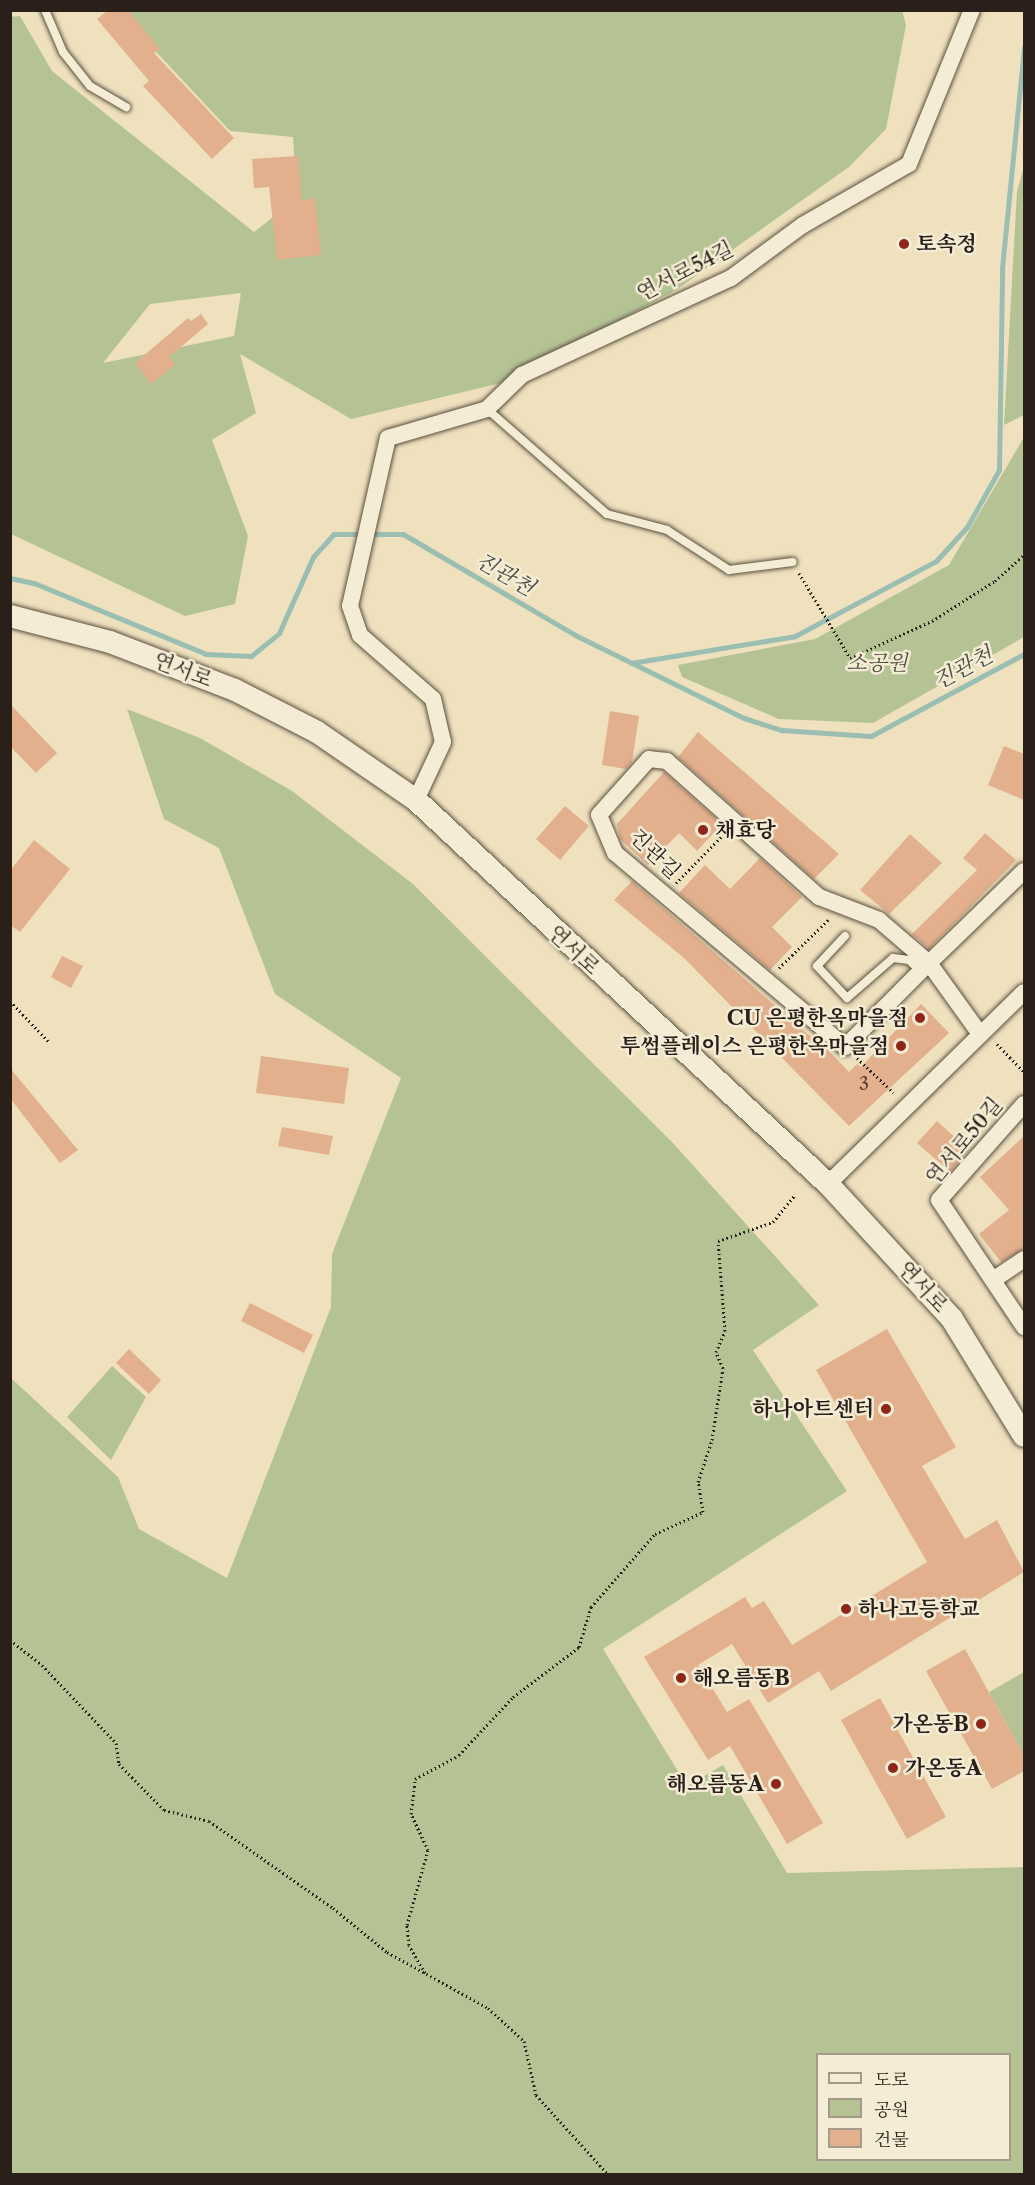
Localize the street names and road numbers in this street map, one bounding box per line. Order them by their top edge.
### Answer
street label: 연서로54길 [633,236,737,306]
street label: 연서로 [150,647,216,693]
street label: 진관길 [624,824,686,884]
street label: 연서로 [543,920,605,980]
street label: 연서로50길 [920,1092,1008,1190]
street label: 연서로 [893,1256,953,1318]

